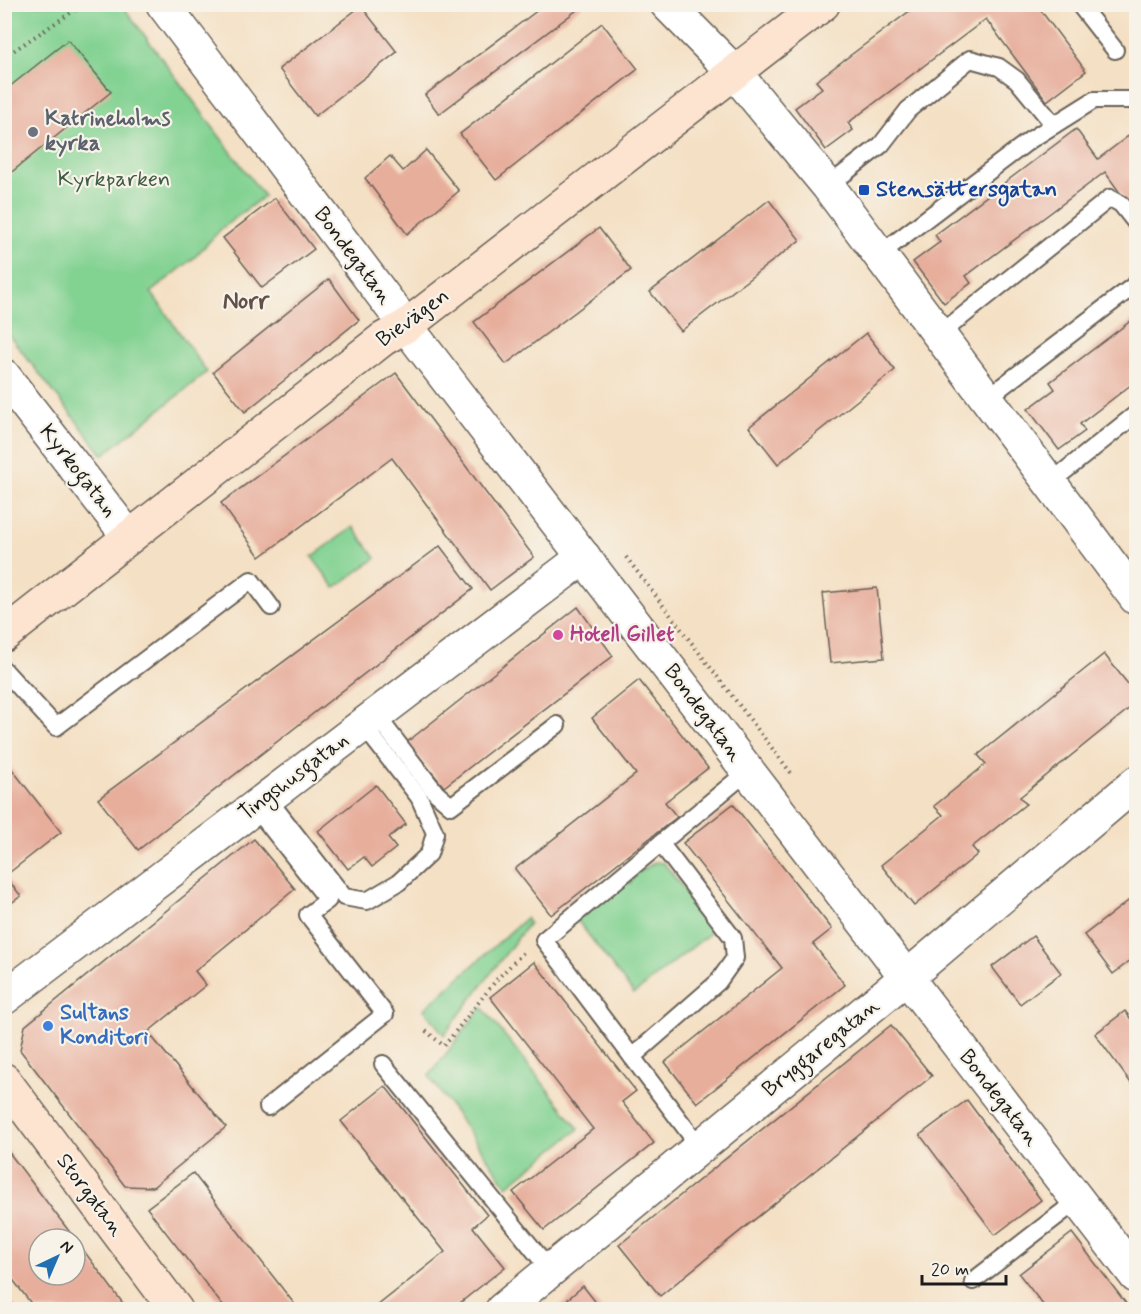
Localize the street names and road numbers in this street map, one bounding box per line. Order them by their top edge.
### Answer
street label: Bondegatan [306,202,399,311]
street label: Bievägen [371,282,456,355]
street label: Kyrkogatan [30,419,123,525]
street label: Bondegatan [656,659,749,768]
street label: Tingshusgatan [233,726,357,830]
street label: Bryggaregatan [757,992,887,1106]
street label: Bondegatan [952,1044,1046,1153]
street label: Storgatan [49,1148,130,1243]

